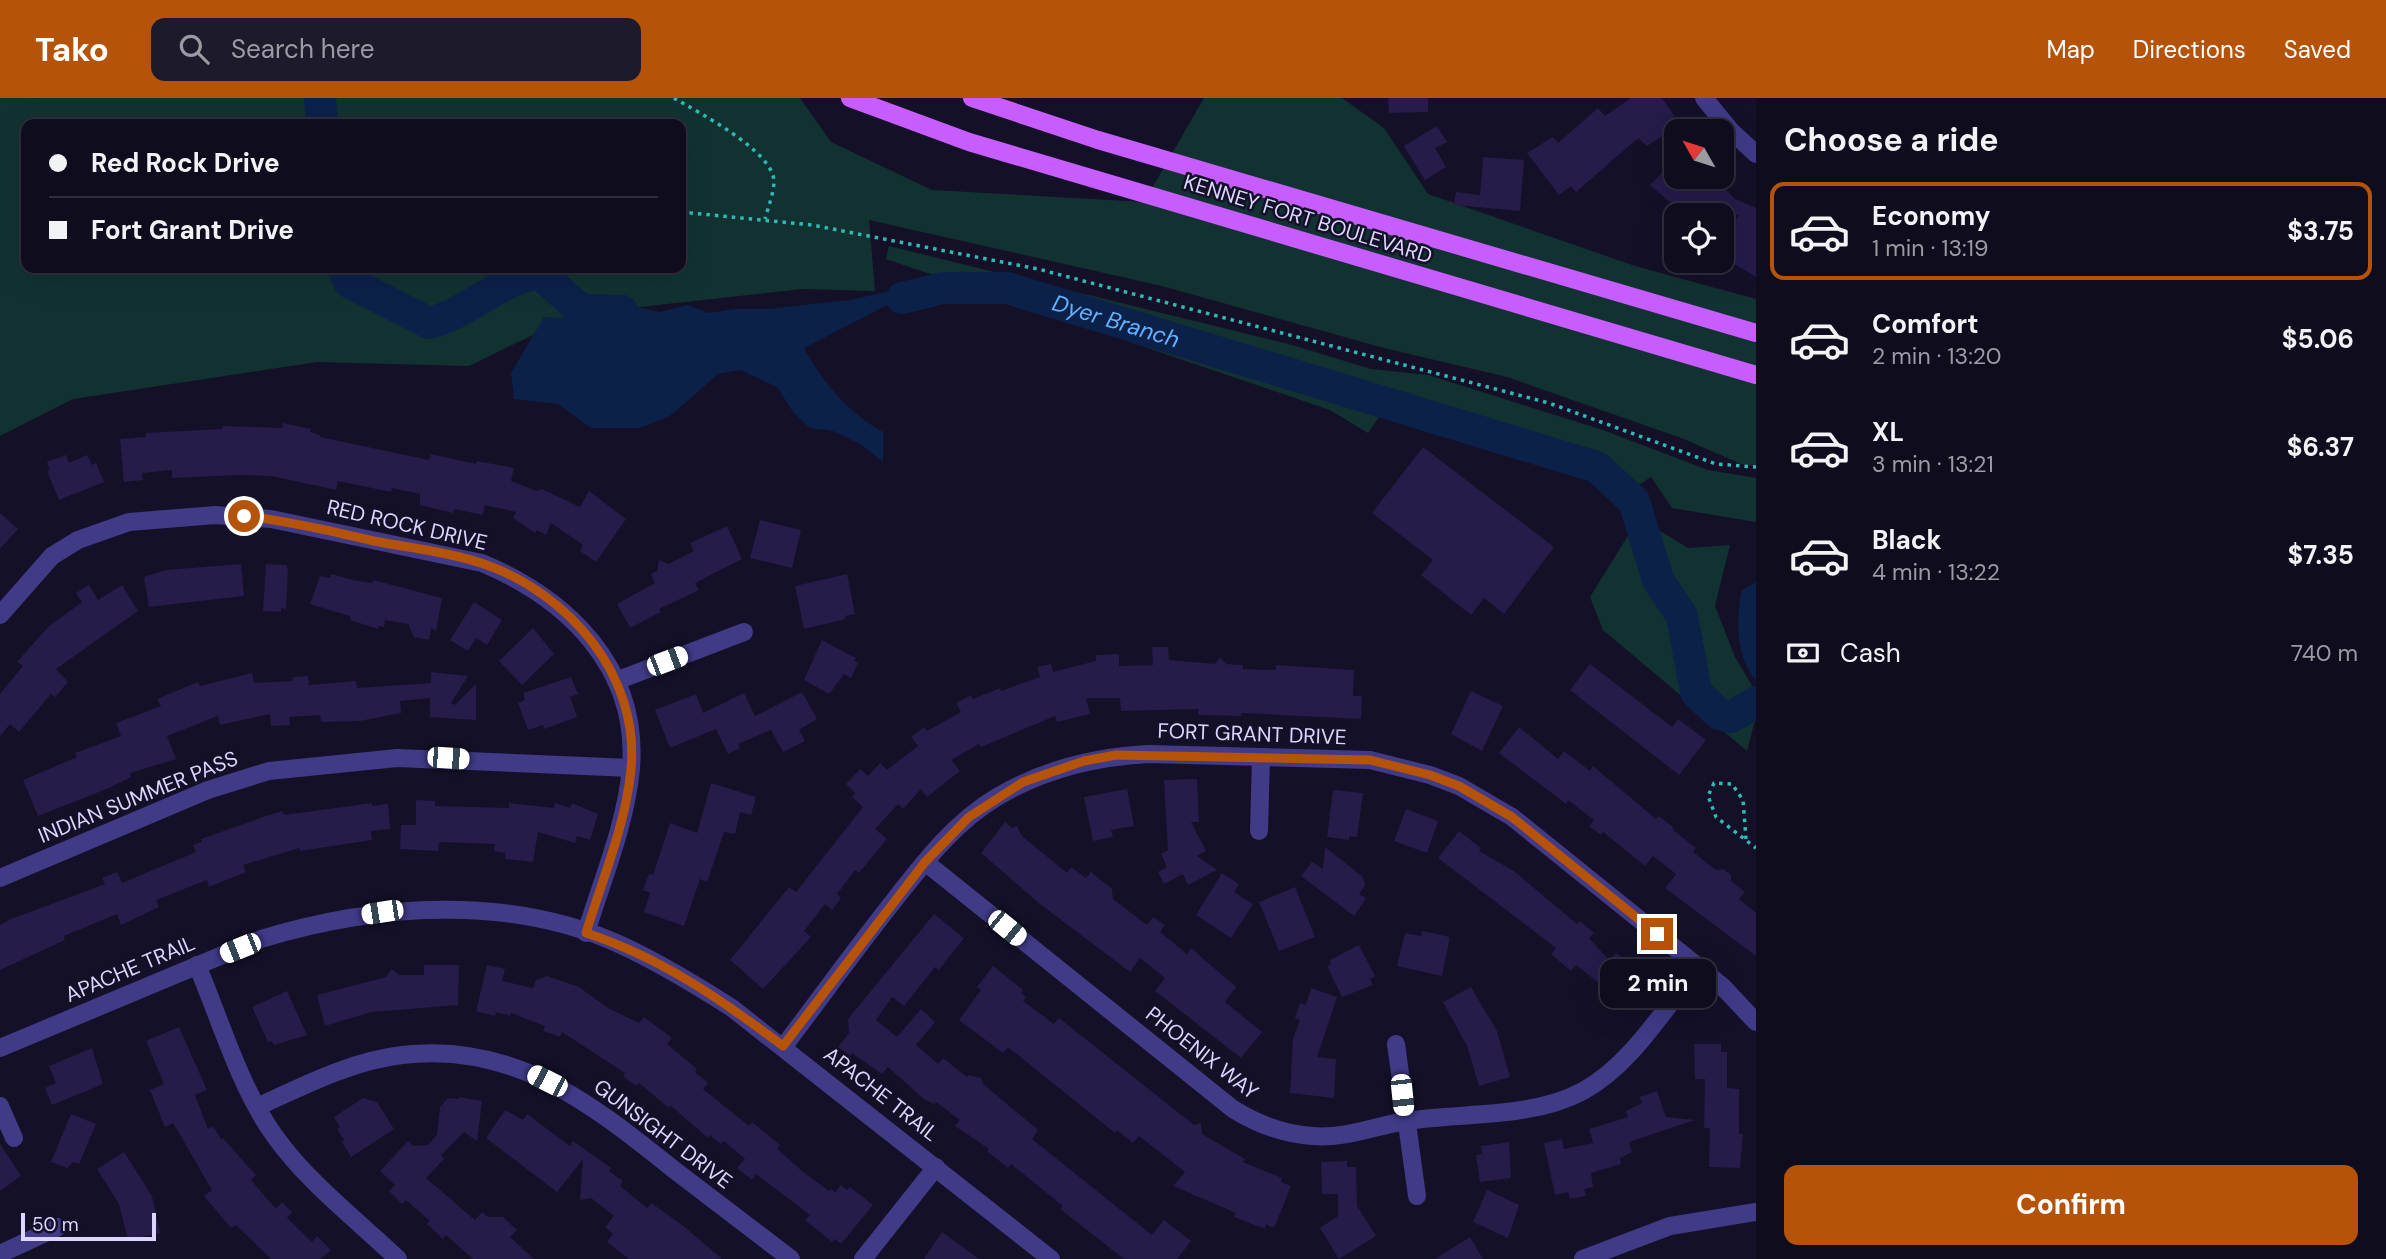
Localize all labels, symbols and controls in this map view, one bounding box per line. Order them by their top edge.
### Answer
search box [151,18,641,81]
text: Tako [35,28,109,71]
icon: search [175,30,213,68]
text: Search here [231,32,374,66]
text: Map [2047,34,2095,65]
text: Directions [2133,34,2246,65]
text: Saved [2284,34,2351,65]
north arrow [1664,119,1734,189]
map controls [1664,119,1734,273]
text: Choose a ride [1784,119,1999,161]
text: Red Rock Drive [91,146,280,180]
street label: KENNEY FORT BOULEVARD [1180,168,1436,270]
text: Economy [1872,199,1990,233]
icon: car [1788,200,1851,263]
button: locate [1664,203,1734,273]
text: Fort Grant Drive [91,213,294,247]
text: $3.75 [2287,214,2354,248]
text: 1 min · 13:19 [1872,233,1988,263]
water label: Dyer Branch [1049,288,1183,354]
text: Comfort [1872,307,1978,341]
icon: car [1788,308,1851,371]
text: $5.06 [2282,322,2354,356]
text: 2 min · 13:20 [1872,341,2002,371]
text: XL [1872,415,1904,449]
icon: car [1788,416,1851,479]
text: $6.37 [2287,430,2354,464]
text: 3 min · 13:21 [1872,449,1994,479]
street label: RED ROCK DRIVE [324,493,490,557]
route start [228,500,260,532]
text: Black [1872,523,1942,557]
icon: car [1788,524,1851,587]
text: $7.35 [2287,538,2354,572]
text: 4 min · 13:22 [1872,557,2000,587]
icon: cash [1784,634,1822,672]
text: Cash [1840,636,1901,670]
text: 740 m [2291,638,2358,668]
car [644,644,691,678]
street label: FORT GRANT DRIVE [1157,717,1347,751]
street label: INDIAN SUMMER PASS [34,744,242,850]
car [427,746,470,770]
car [360,898,405,926]
car [985,907,1030,949]
route end [1641,918,1673,950]
street label: APACHE TRAIL [61,929,199,1009]
car [217,930,264,966]
callout: 2 min [1599,958,1715,1008]
text: 2 min [1628,968,1688,998]
street label: PHOENIX WAY [1140,1000,1264,1106]
street label: APACHE TRAIL [818,1040,944,1148]
car [524,1062,571,1100]
street label: GUNSIGHT DRIVE [588,1073,738,1195]
car [1390,1073,1415,1117]
button: Confirm [1784,1165,2358,1245]
scale bar [21,1210,156,1242]
text: 50 m [32,1212,79,1237]

